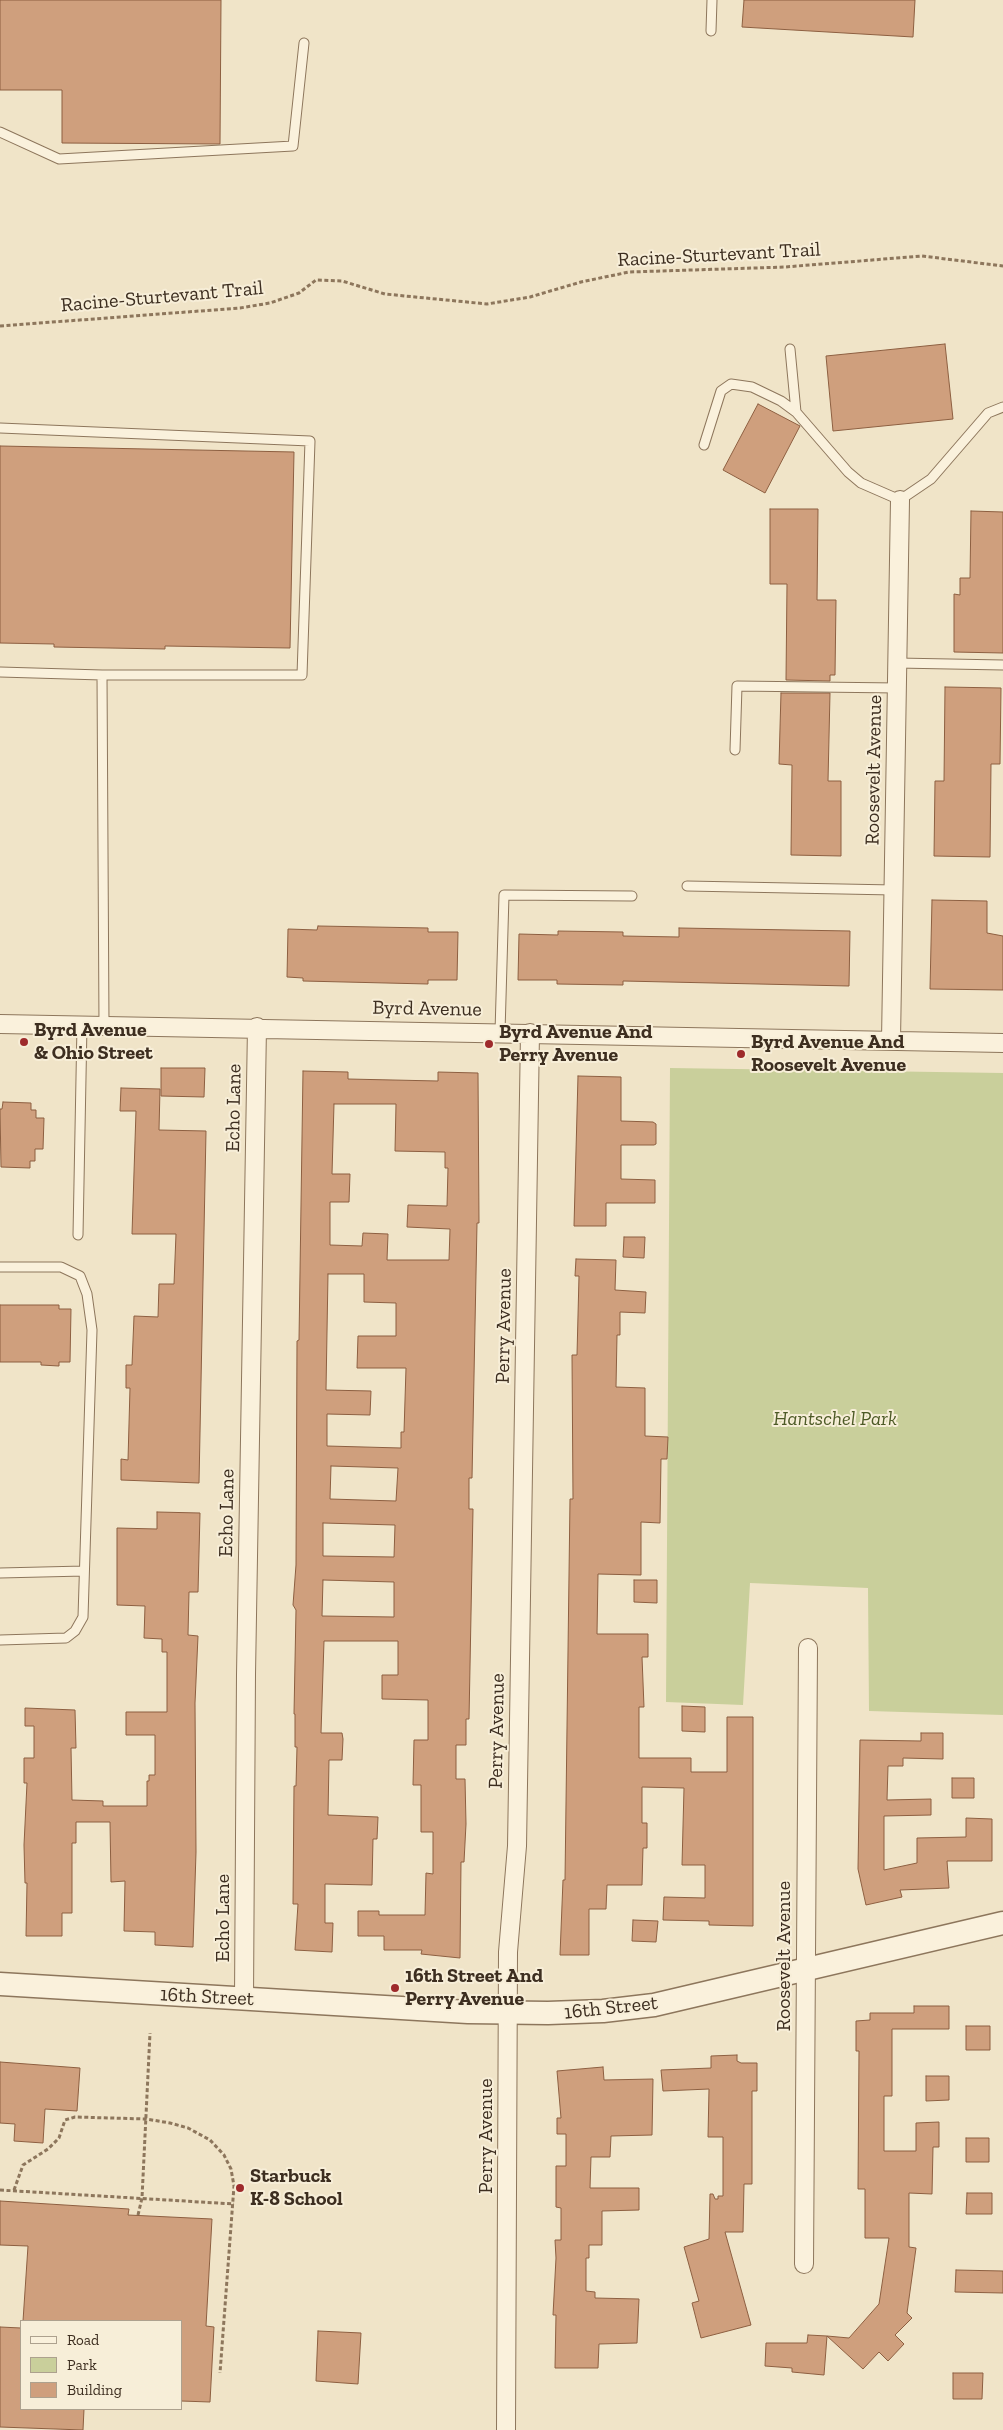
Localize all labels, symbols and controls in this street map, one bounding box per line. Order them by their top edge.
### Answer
street label: Racine-Sturtevant Trail [617,238,821,272]
street label: Racine-Sturtevant Trail [60,276,264,318]
street label: Roosevelt Avenue [861,695,887,845]
street label: Byrd Avenue [372,996,482,1022]
place label: Byrd Avenue & Ohio Street [34,1018,153,1065]
place label: Byrd Avenue And Perry Avenue [499,1020,652,1067]
place label: Byrd Avenue And Roosevelt Avenue [751,1030,906,1077]
marker: Byrd Avenue & Ohio Street [18,1036,30,1048]
marker: Byrd Avenue And Perry Avenue [483,1038,495,1050]
marker: Byrd Avenue And Roosevelt Avenue [735,1048,747,1060]
street label: Echo Lane [221,1064,247,1152]
street label: Perry Avenue [491,1268,517,1384]
park label: Hantschel Park [773,1407,897,1431]
street label: Echo Lane [214,1469,240,1557]
street label: Perry Avenue [484,1673,510,1789]
street label: Echo Lane [211,1874,235,1962]
street label: Roosevelt Avenue [772,1881,796,2031]
place label: 16th Street And Perry Avenue [405,1964,543,2011]
marker: 16th Street And Perry Avenue [389,1982,401,1994]
street label: 16th Street [159,1983,255,2011]
street label: 16th Street [563,1991,659,2025]
street label: Perry Avenue [474,2078,498,2194]
place label: Starbuck K-8 School [250,2164,343,2211]
marker: Starbuck K-8 School [234,2182,246,2194]
legend [20,2320,182,2410]
text: Road [67,2331,99,2349]
text: Park [67,2356,97,2374]
text: Building [67,2381,122,2399]

